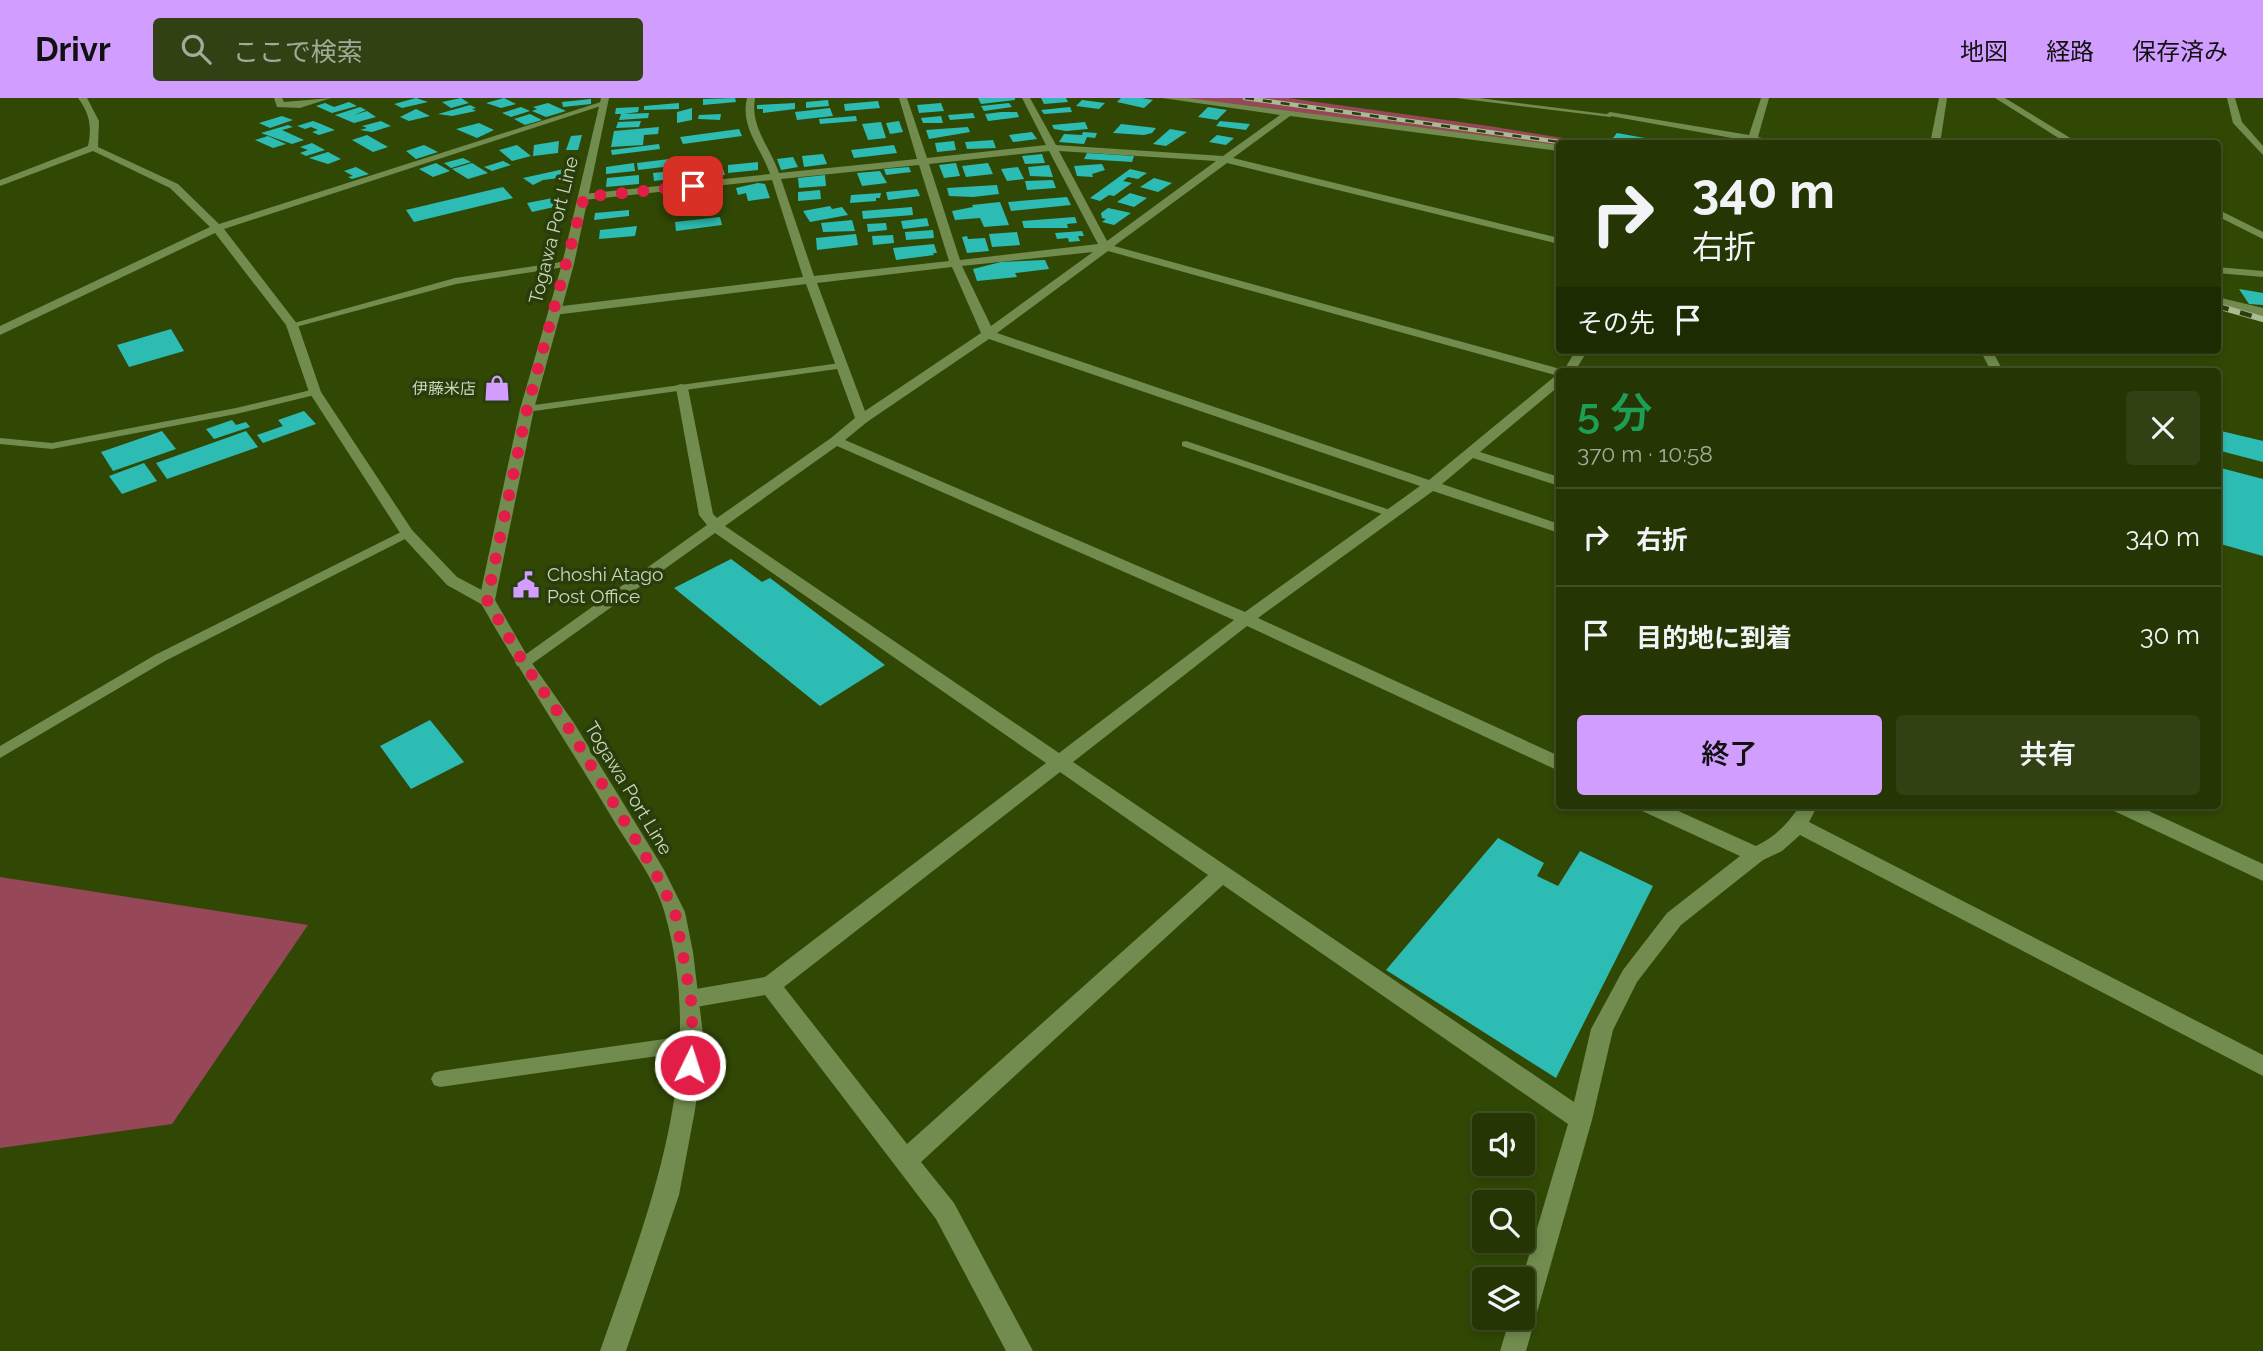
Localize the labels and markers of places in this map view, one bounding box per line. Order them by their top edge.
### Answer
pin [663,156,723,216]
shop icon: 伊藤米店 [482,373,512,403]
place label: 伊藤米店 [412,379,476,398]
place label: Choshi Atago Post Office [547,563,663,607]
public building icon: Choshi Atago Post Office [511,570,541,600]

